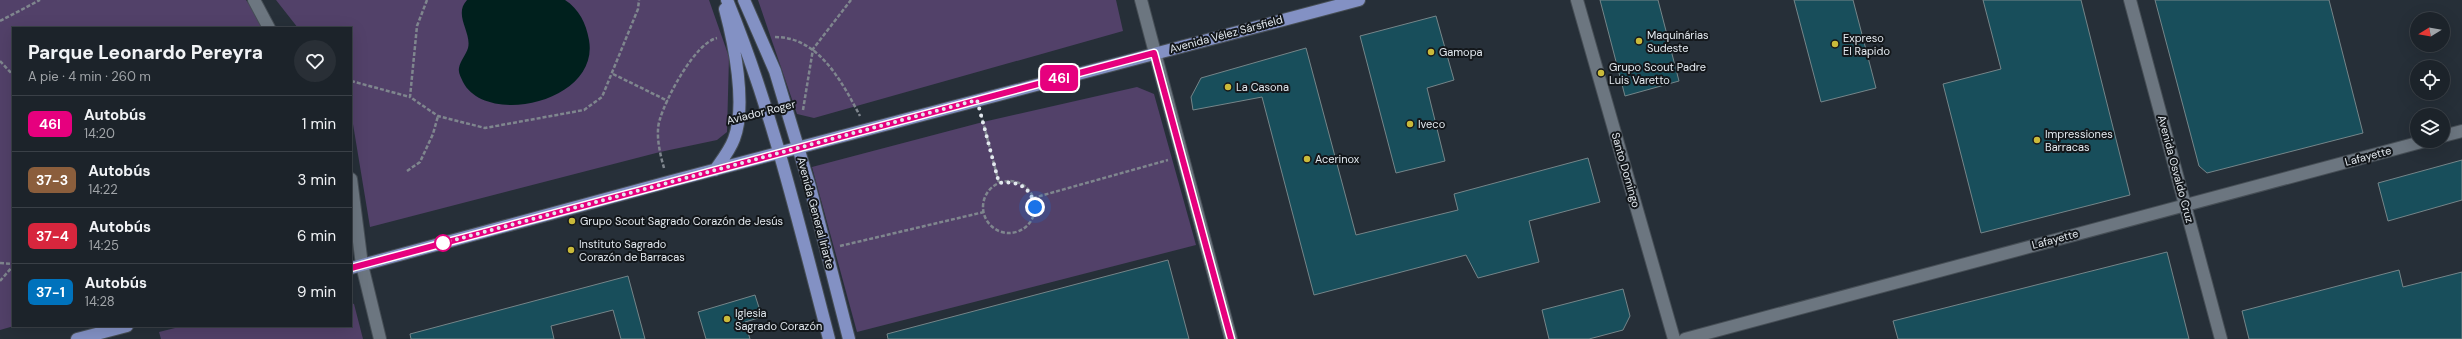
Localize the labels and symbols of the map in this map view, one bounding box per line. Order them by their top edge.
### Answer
street label: Avenida Vélez Sársfield [1168,12,1284,56]
north arrow [2410,12,2450,52]
place label: Maquinárias Sudeste [1647,28,1709,55]
place label: Expreso El Rapido [1843,31,1890,58]
marker: Maquinárias Sudeste [1634,36,1644,46]
marker: Expreso El Rapido [1830,39,1840,49]
place label: Gamopa [1439,45,1483,59]
marker: Gamopa [1426,47,1436,57]
place label: Grupo Scout Padre Luis Varetto [1609,60,1706,87]
line badge: 46I [1036,65,1082,91]
marker: Grupo Scout Padre Luis Varetto [1596,68,1606,78]
place label: La Casona [1236,80,1289,94]
marker: La Casona [1223,82,1233,92]
street label: Aviador Roger [725,97,797,127]
street label: Avenida Osvaldo Cruz [2155,114,2197,224]
place label: Iveco [1418,117,1445,131]
marker: Iveco [1405,119,1415,129]
place label: Impressiones Barracas [2045,127,2113,154]
street label: Santo Domingo [1609,131,1643,209]
marker: Impressiones Barracas [2032,135,2042,145]
street label: Lafayette [2343,143,2393,169]
place label: Acerinox [1315,152,1360,166]
marker: Acerinox [1302,154,1312,164]
street label: Avenida General Iriarte [794,155,838,271]
your location [1025,197,1045,217]
place label: Grupo Scout Sagrado Corazón de Jesús [580,214,783,228]
marker: Grupo Scout Sagrado Corazón de Jesús [567,216,577,226]
street label: Lafayette [2030,226,2080,252]
unlabelled marker [434,234,452,252]
place label: Instituto Sagrado Corazón de Barracas [579,237,685,264]
marker: Instituto Sagrado Corazón de Barracas [566,245,576,255]
place label: Iglesia Sagrado Corazón [735,306,822,333]
marker: Iglesia Sagrado Corazón [722,314,732,324]

